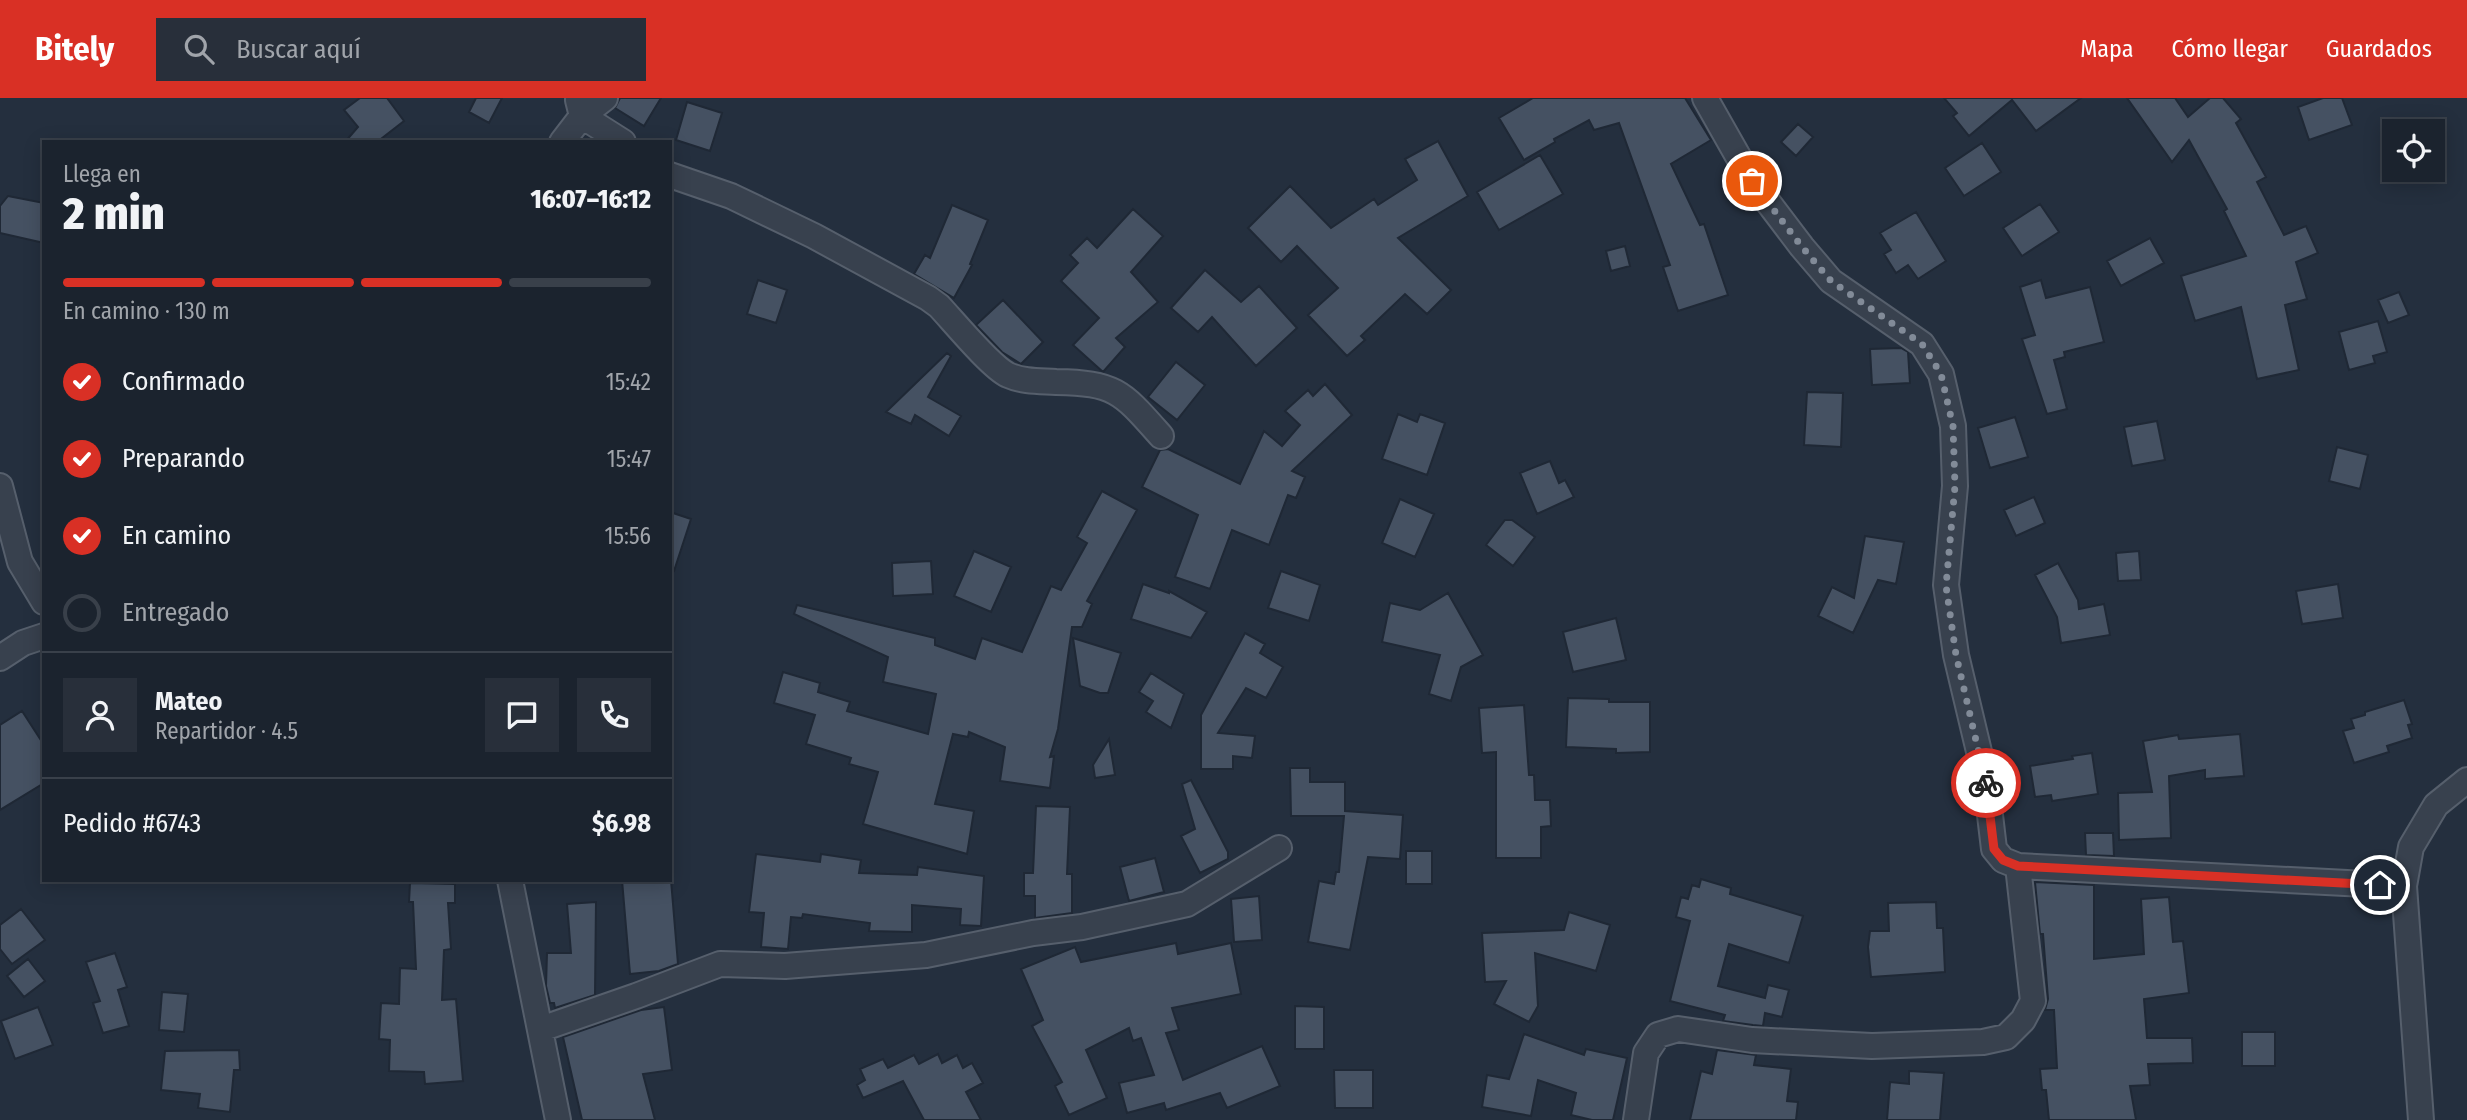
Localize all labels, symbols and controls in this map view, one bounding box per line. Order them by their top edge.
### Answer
search box [156,18,646,81]
text: Bitely [35,29,114,69]
icon: search [180,30,218,68]
text: Buscar aquí [236,34,361,65]
text: Mapa [2080,35,2133,63]
text: Cómo llegar [2171,35,2288,63]
text: Guardados [2326,35,2432,63]
map controls [2382,119,2445,182]
button: locate [2382,119,2445,182]
pin [1722,151,1782,211]
text: Llega en [63,160,141,188]
icon: bag [1733,162,1771,200]
text: 16:07–16:12 [530,184,651,215]
text: 2 min [63,186,165,241]
text: En camino · 130 m [63,297,230,325]
icon: check [63,363,101,401]
text: Confirmado [122,366,245,397]
text: 15:42 [606,368,651,396]
icon: check [63,440,101,478]
text: Preparando [122,443,245,474]
text: 15:47 [607,445,651,473]
icon: check [63,517,101,555]
text: En camino [122,520,231,551]
text: 15:56 [605,522,651,550]
text: Entregado [122,597,229,628]
button: person [63,678,137,752]
button: chat [485,678,559,752]
button: phone [577,678,651,752]
text: Mateo [155,686,222,717]
text: Repartidor · 4.5 [155,717,298,745]
courier [1951,748,2021,818]
icon: bike [1967,764,2005,802]
text: Pedido #6743 [63,808,201,839]
text: $6.98 [592,808,651,839]
pin [2350,855,2410,915]
icon: home [2361,866,2399,904]

